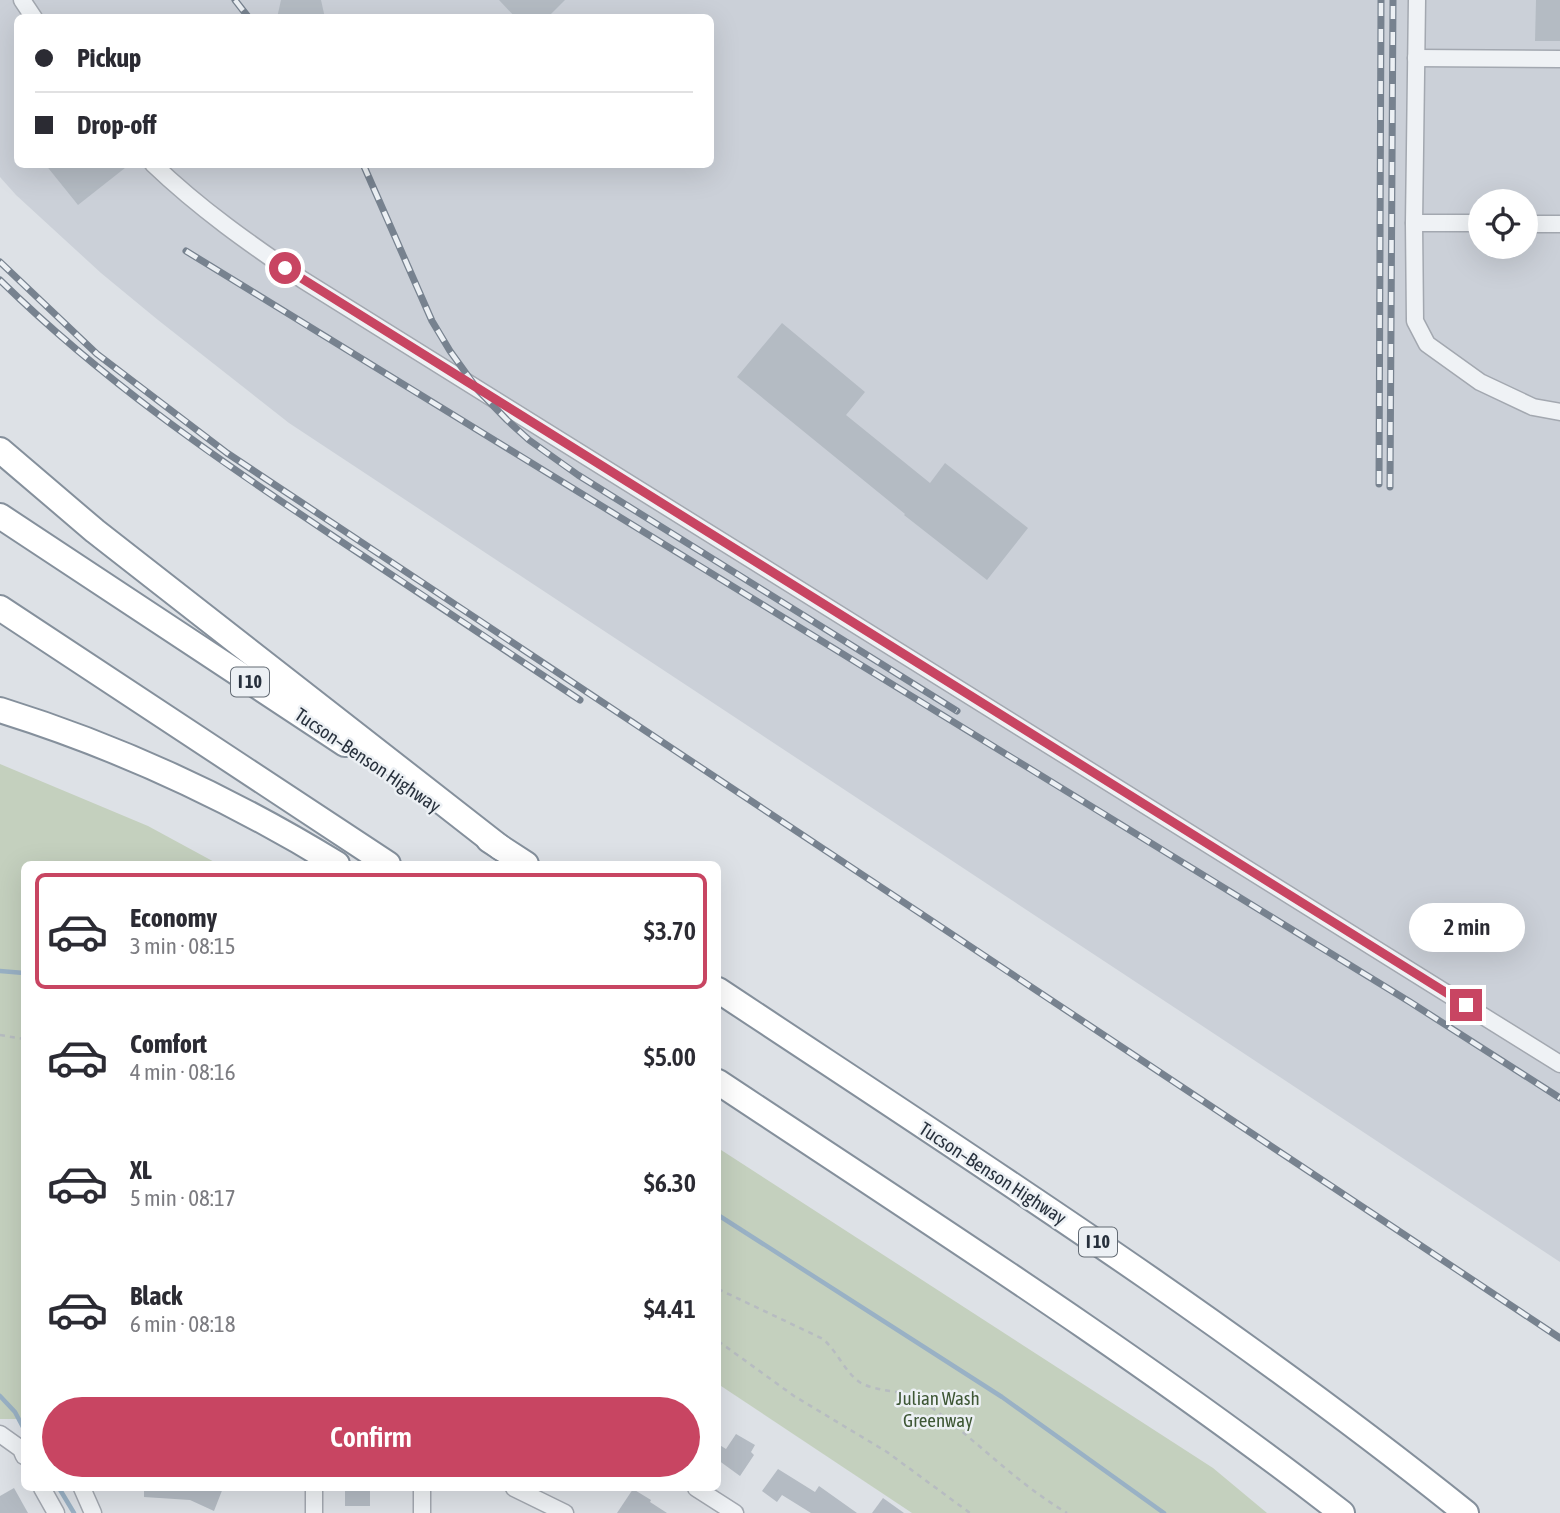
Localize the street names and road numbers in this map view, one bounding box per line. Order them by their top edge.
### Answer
road number: I 10 [231,668,269,696]
street label: Tucson–Benson Highway [291,703,445,817]
street label: Tucson–Benson Highway [915,1117,1071,1229]
road number: I 10 [1079,1227,1117,1256]

